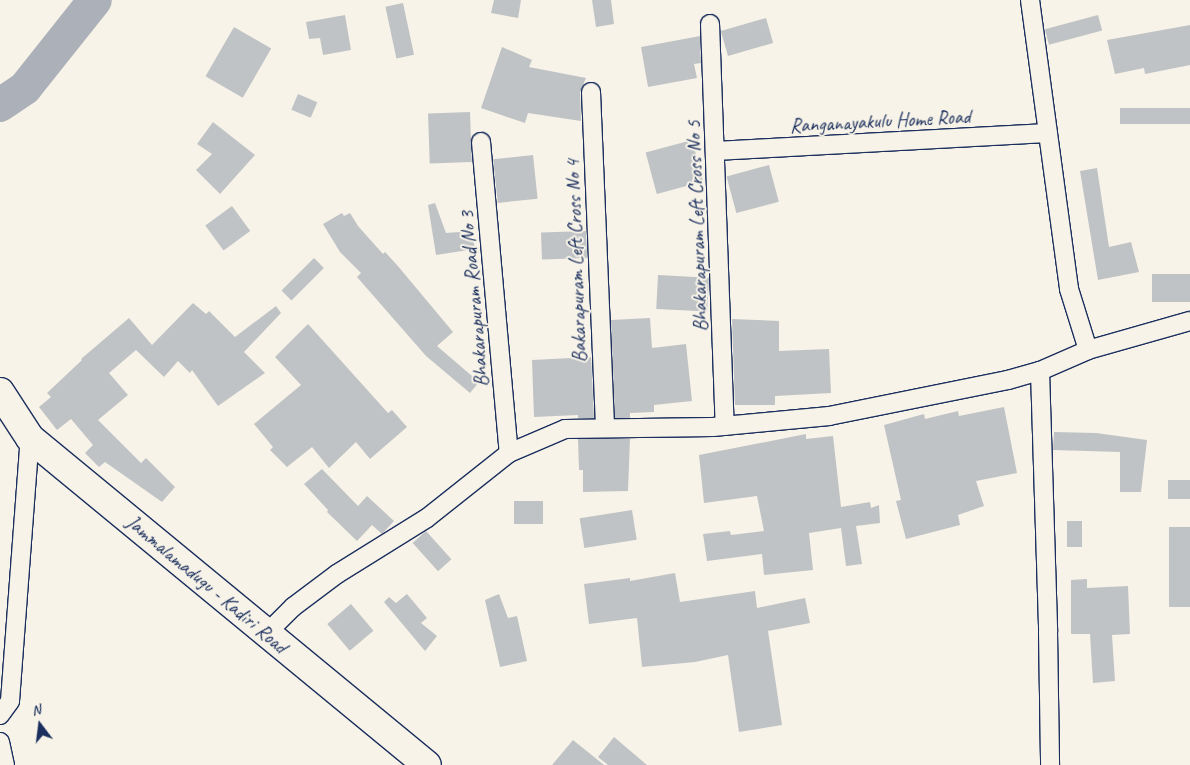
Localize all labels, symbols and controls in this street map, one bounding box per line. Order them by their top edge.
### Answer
street label: Ranganayakulu Home Road [789,104,971,138]
street label: Bhakarapuram Left Cross No 5 [681,120,713,332]
street label: Bakarapuram Left Cross No 4 [560,159,592,363]
street label: Bhakarapuram Road No 3 [454,210,494,388]
street label: Jammalamadugu - Kadiri Road [122,510,292,658]
north arrow [15,700,65,750]
text: N [30,701,42,719]

